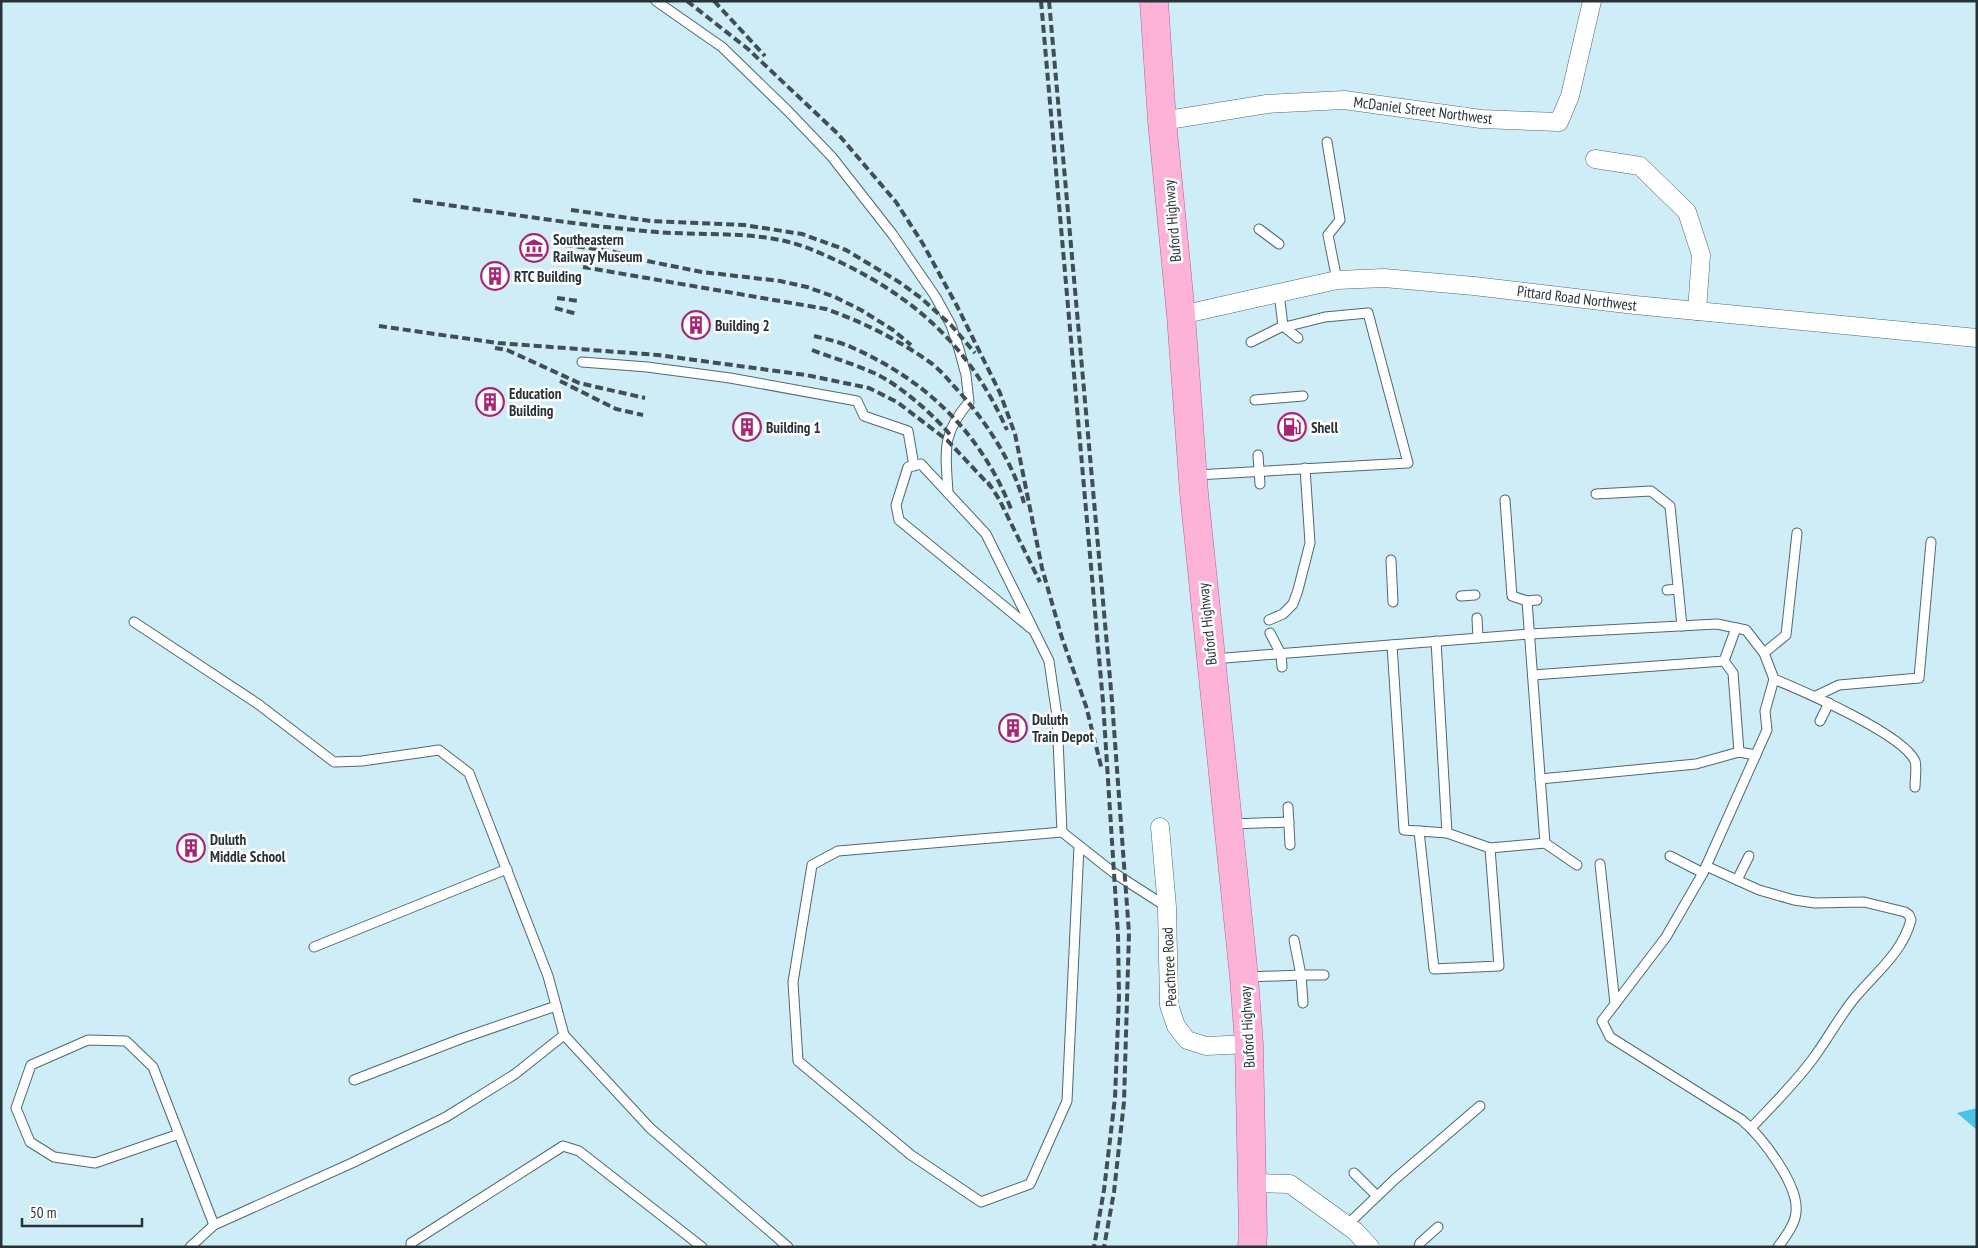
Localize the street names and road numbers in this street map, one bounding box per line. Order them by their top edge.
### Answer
street label: McDaniel Street Northwest [1353,92,1493,128]
street label: Buford Highway [1159,179,1185,263]
street label: Pittard Road Northwest [1516,281,1638,315]
street label: Buford Highway [1193,582,1221,666]
street label: Peachtree Road [1157,927,1181,1007]
street label: Buford Highway [1235,985,1259,1069]

